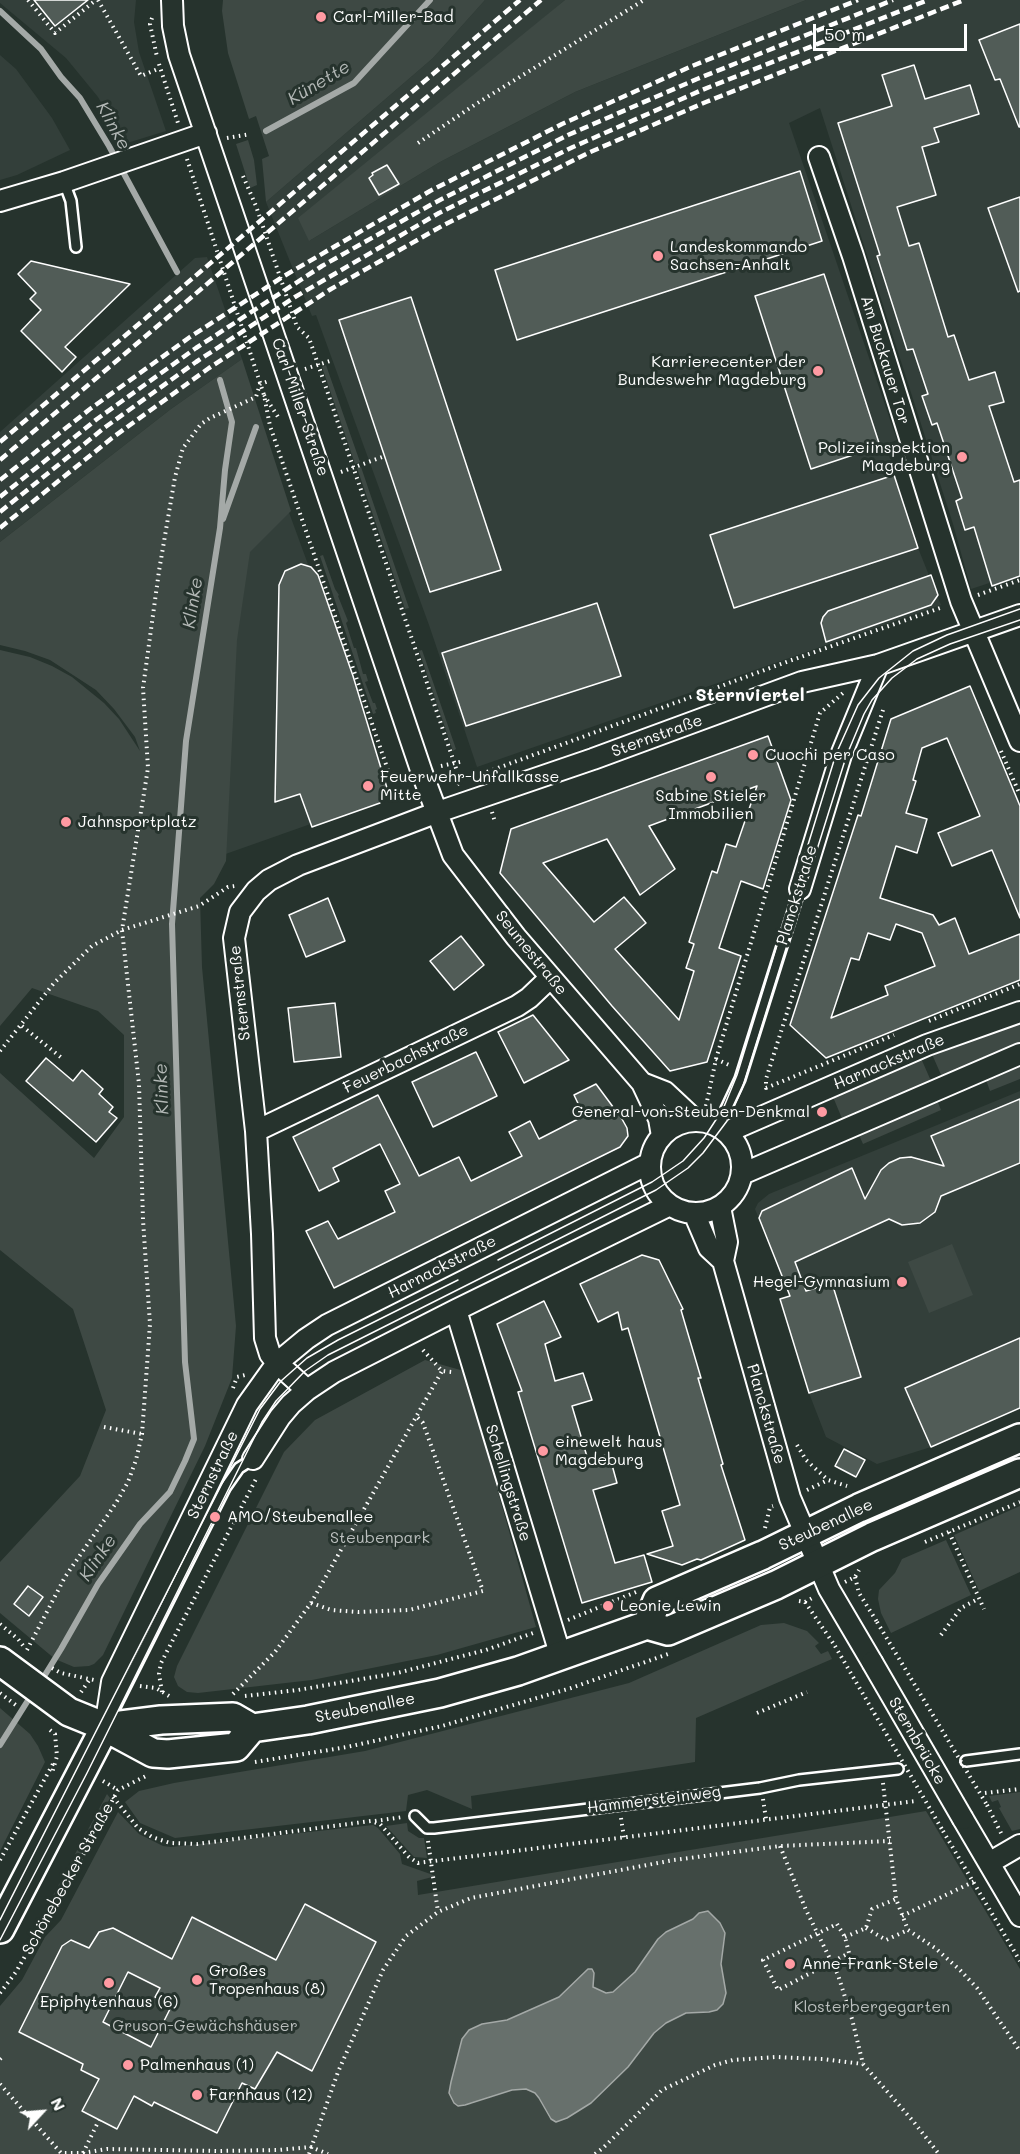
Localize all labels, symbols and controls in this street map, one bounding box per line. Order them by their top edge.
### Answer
place label: Carl-Miller-Bad [333,7,454,27]
marker: Carl-Miller-Bad [314,10,328,24]
scale bar [816,12,970,50]
text: 50 m [824,22,866,46]
water label: Künette [284,56,354,110]
water label: Klinke [91,98,135,154]
place label: Landeskommando Sachsen-Anhalt [670,237,807,275]
marker: Landeskommando Sachsen-Anhalt [651,249,665,263]
street label: Am Buckauer Tor [856,293,914,427]
street label: Carl-Miller-Straße [267,335,333,479]
place label: Karrierecenter der Bundeswehr Magdeburg [618,352,806,390]
marker: Karrierecenter der Bundeswehr Magdeburg [811,364,825,378]
place label: Polizeiinspektion Magdeburg [818,438,950,476]
marker: Polizeiinspektion Magdeburg [955,450,969,464]
water label: Klinke [178,576,208,630]
district label: Sternviertel [695,684,805,706]
street label: Sternstraße [609,711,705,761]
place label: Cuochi per Caso [765,745,895,765]
marker: Cuochi per Caso [746,748,760,762]
place label: Feuerwehr-Unfallkasse Mitte [380,767,559,805]
marker: Sabine Stieler Immobilien [704,770,718,784]
marker: Feuerwehr-Unfallkasse Mitte [361,779,375,793]
place label: Sabine Stieler Immobilien [656,786,766,824]
place label: Jahnsportplatz [78,812,197,832]
marker: Jahnsportplatz [59,815,73,829]
street label: Planckstraße [773,843,821,947]
street label: Seumestraße [491,907,571,999]
street label: Sternstraße [225,944,255,1042]
street label: Feuerbachstraße [340,1020,472,1098]
street label: Harnackstraße [830,1030,948,1094]
water label: Klinke [150,1063,174,1115]
place label: General-von-Steuben-Denkmal [572,1102,810,1122]
marker: General-von-Steuben-Denkmal [815,1105,829,1119]
street label: Harnackstraße [385,1231,499,1303]
place label: Hegel-Gymnasium [753,1272,890,1292]
marker: Hegel-Gymnasium [895,1275,909,1289]
street label: Planckstraße [743,1362,789,1466]
street label: Schellingstraße [481,1422,535,1544]
street label: Sternstraße [183,1428,243,1522]
place label: einewelt haus Magdeburg [555,1432,663,1470]
marker: einewelt haus Magdeburg [536,1444,550,1458]
street label: Steubenallee [776,1495,876,1555]
place label: AMO/Steubenallee [227,1507,373,1527]
marker: AMO/Steubenallee [208,1510,222,1524]
park label: Steubenpark [330,1528,430,1548]
water label: Klinke [75,1531,121,1585]
place label: Leonie Lewin [620,1596,721,1616]
marker: Leonie Lewin [601,1599,615,1613]
street label: Steubenallee [313,1689,417,1727]
street label: Sternbrücke [884,1694,950,1788]
street label: Hammersteinweg [586,1782,722,1818]
street label: Schönebecker Straße [18,1800,118,1958]
place label: Anne-Frank-Stele [802,1954,938,1974]
marker: Anne-Frank-Stele [783,1957,797,1971]
place label: Großes Tropenhaus (8) [209,1961,325,1999]
marker: Großes Tropenhaus (8) [190,1973,204,1987]
marker: Epiphytenhaus (6) [102,1976,116,1990]
place label: Epiphytenhaus (6) [40,1992,178,2012]
park label: Klosterbergegarten [794,1997,950,2017]
park label: Gruson-Gewächshäuser [112,2016,298,2036]
place label: Palmenhaus (1) [140,2055,254,2075]
marker: Palmenhaus (1) [121,2058,135,2072]
north arrow [12,2082,72,2142]
place label: Farnhaus (12) [209,2085,312,2105]
marker: Farnhaus (12) [190,2088,204,2102]
text: N [47,2094,71,2114]

